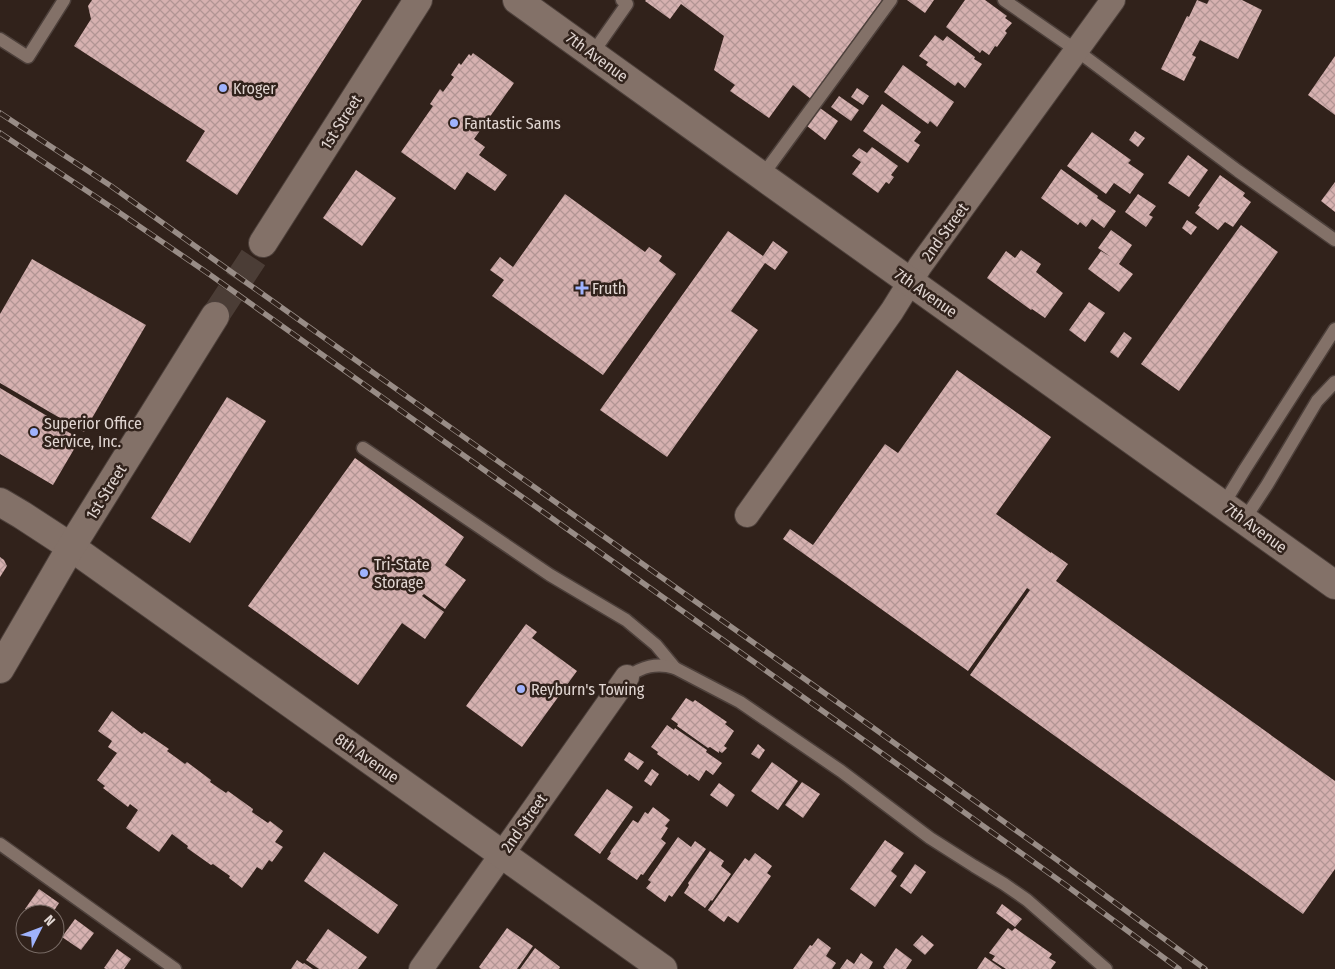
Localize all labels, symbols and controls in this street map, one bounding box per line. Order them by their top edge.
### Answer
street label: 7th Avenue [562,28,632,86]
place label: Kroger [233,79,276,98]
marker: Kroger [217,82,229,94]
street label: 1st Street [316,90,366,153]
place label: Fantastic Sams [464,114,561,133]
marker: Fantastic Sams [448,117,460,129]
street label: 2nd Street [918,199,973,265]
street label: 7th Avenue [891,265,961,321]
place label: Fruth [592,279,626,298]
marker: Fruth [576,282,588,294]
place label: Superior Office Service, Inc. [44,414,142,451]
marker: Superior Office Service, Inc. [28,426,40,438]
street label: 1st Street [82,460,131,523]
street label: 7th Avenue [1221,499,1291,557]
place label: Tri-State Storage [374,555,430,592]
marker: Tri-State Storage [358,567,370,579]
place label: Reyburn's Towing [531,680,645,699]
marker: Reyburn's Towing [515,683,527,695]
street label: 8th Avenue [331,729,403,787]
street label: 2nd Street [497,789,551,856]
north arrow [15,904,65,954]
text: N [40,912,58,929]

